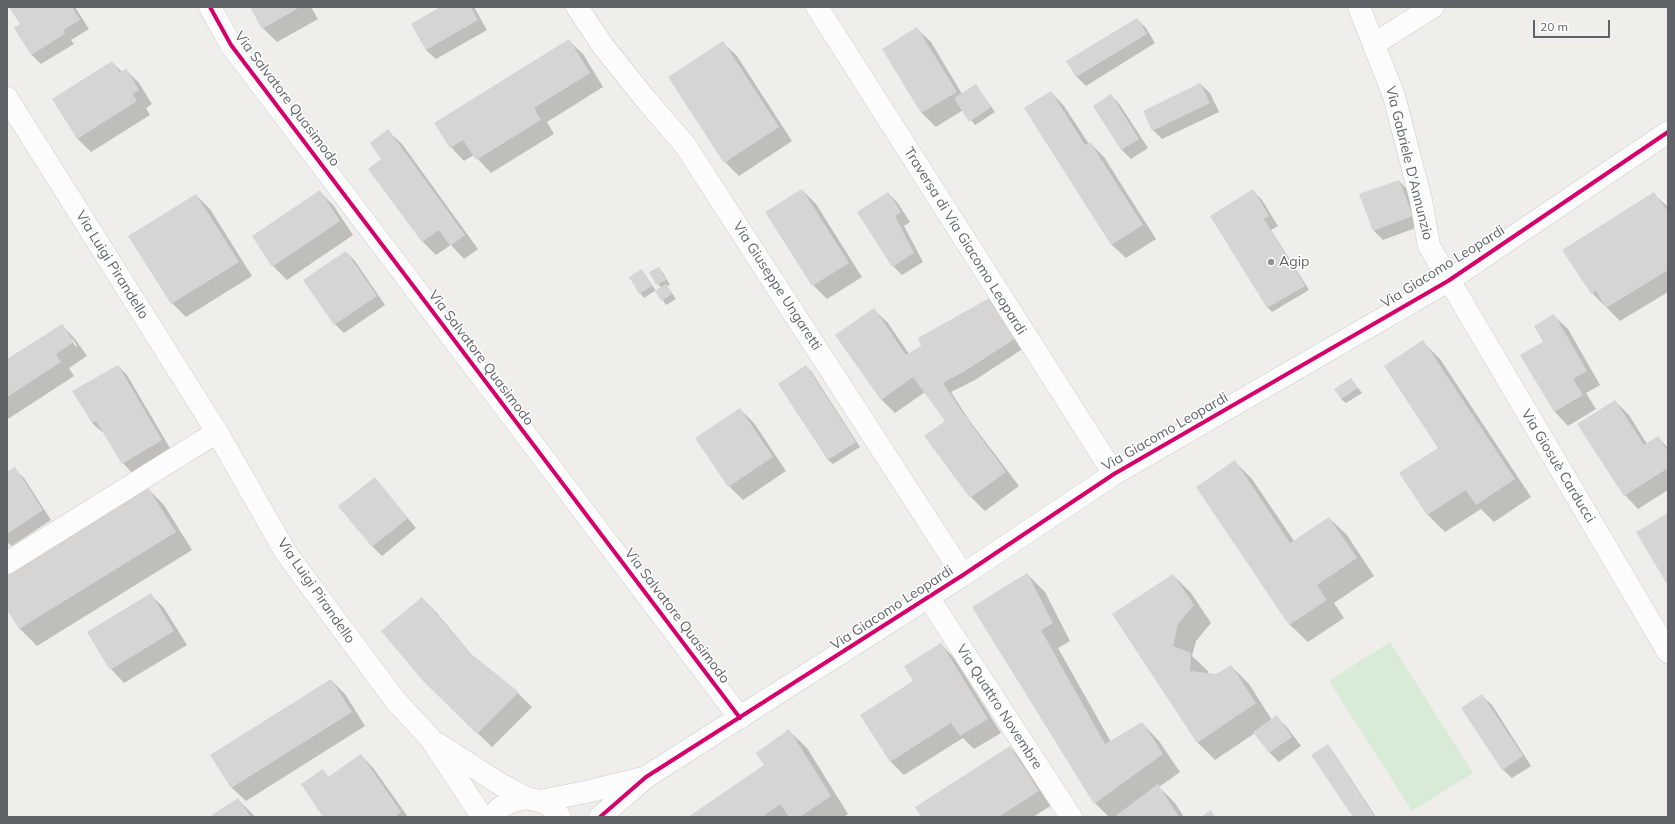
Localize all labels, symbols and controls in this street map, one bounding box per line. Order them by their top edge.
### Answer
scale bar [1535,12,1612,38]
text: 20 m [1540,19,1568,34]
street label: Via Salvatore Quasimodo [231,28,343,170]
street label: Via Gabriele D'Annunzio [1382,84,1436,242]
street label: Traversa di Via Giacomo Leopardi [900,144,1030,338]
street label: Via Luigi Pirandello [72,208,152,322]
street label: Via Giuseppe Ungaretti [729,218,825,354]
street label: Via Giacomo Leopardi [1378,222,1508,312]
place label: Agip [1279,254,1309,270]
marker: Agip [1266,257,1276,267]
street label: Via Salvatore Quasimodo [425,287,537,429]
street label: Via Giacomo Leopardi [1099,389,1231,475]
street label: Via Giosuè Carducci [1518,406,1598,526]
street label: Via Luigi Pirandello [273,535,359,647]
street label: Via Salvatore Quasimodo [621,545,733,687]
street label: Via Giacomo Leopardi [828,562,956,654]
street label: Via Quattro Novembre [952,641,1046,773]

